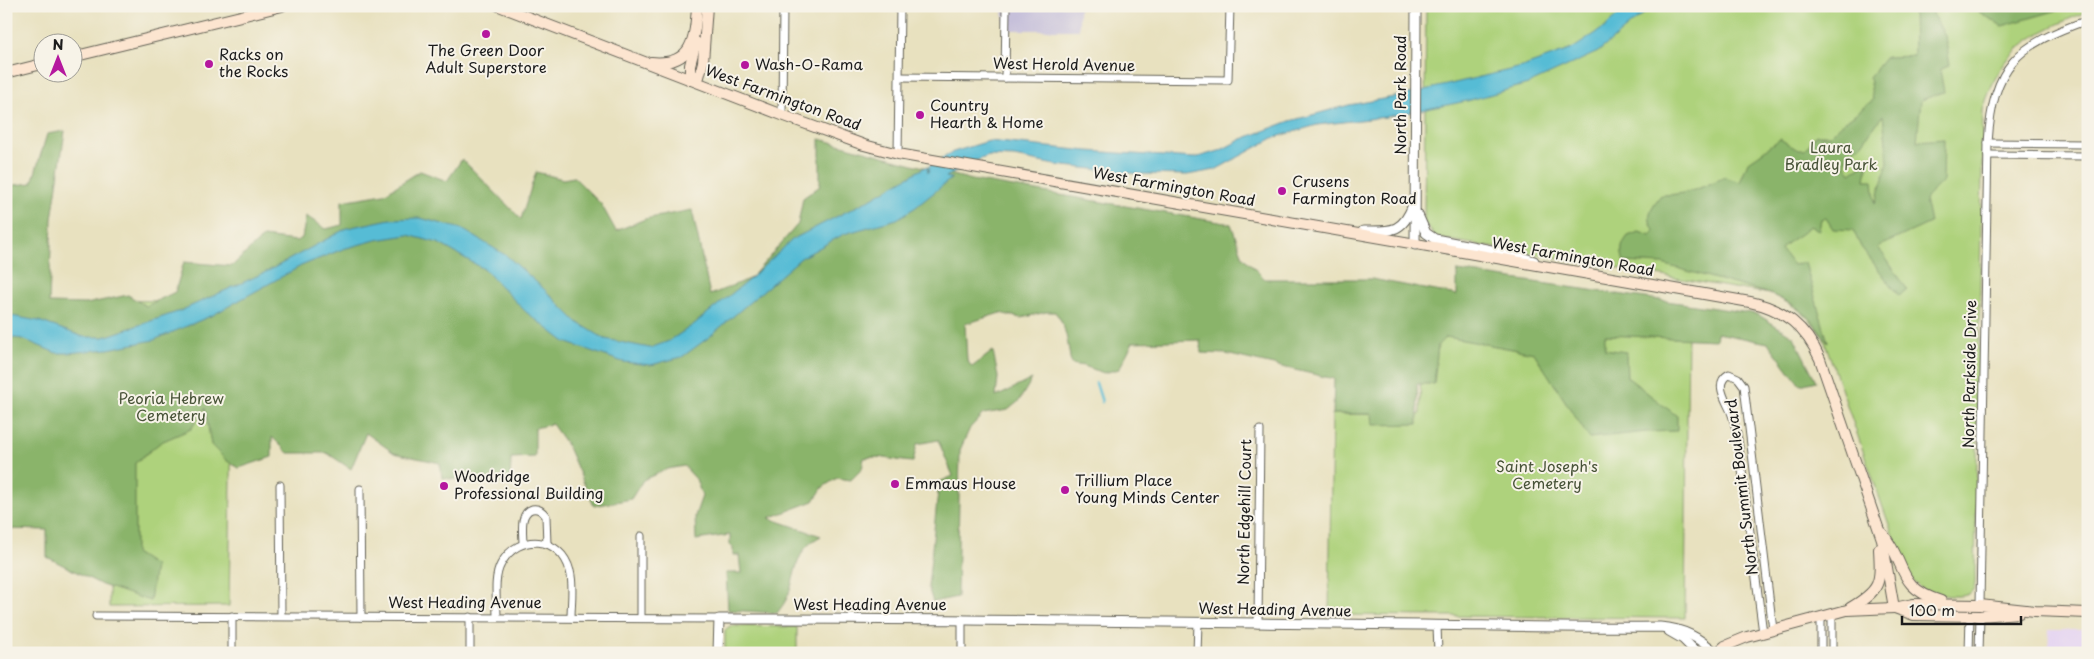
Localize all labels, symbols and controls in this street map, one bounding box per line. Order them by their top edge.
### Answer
marker: The Green Door Adult Superstore [480,28,492,40]
north arrow [32,32,82,82]
text: N [52,34,64,55]
street label: North Park Road [1388,35,1411,155]
place label: The Green Door Adult Superstore [425,38,547,78]
place label: Racks on the Rocks [219,42,288,82]
street label: West Herold Avenue [993,51,1135,76]
place label: Wash-O-Rama [755,52,863,75]
marker: Racks on the Rocks [203,58,215,70]
street label: West Farmington Road [702,58,865,136]
marker: Wash-O-Rama [739,59,751,71]
place label: Country Hearth & Home [930,93,1044,133]
marker: Country Hearth & Home [914,109,926,121]
park label: Laura Bradley Park [1784,135,1878,175]
street label: West Farmington Road [1091,160,1257,211]
place label: Crusens Farmington Road [1292,169,1417,209]
marker: Crusens Farmington Road [1276,185,1288,197]
street label: West Farmington Road [1490,230,1656,281]
street label: North Parkside Drive [1956,300,1981,448]
park label: Peoria Hebrew Cemetery [118,386,224,426]
street label: North Summit Boulevard [1718,398,1763,577]
street label: North Edgehill Court [1231,439,1256,585]
park label: Saint Joseph's Cemetery [1496,454,1598,494]
place label: Woodridge Professional Building [454,464,603,504]
place label: Trillium Place Young Minds Center [1075,468,1219,508]
place label: Emmaus House [905,471,1016,494]
marker: Emmaus House [889,478,901,490]
marker: Woodridge Professional Building [438,480,450,492]
marker: Trillium Place Young Minds Center [1059,484,1071,496]
street label: West Heading Avenue [388,590,542,613]
street label: West Heading Avenue [793,592,947,615]
scale bar [1902,594,2020,626]
street label: West Heading Avenue [1198,596,1352,621]
text: 100 m [1909,598,1955,621]

